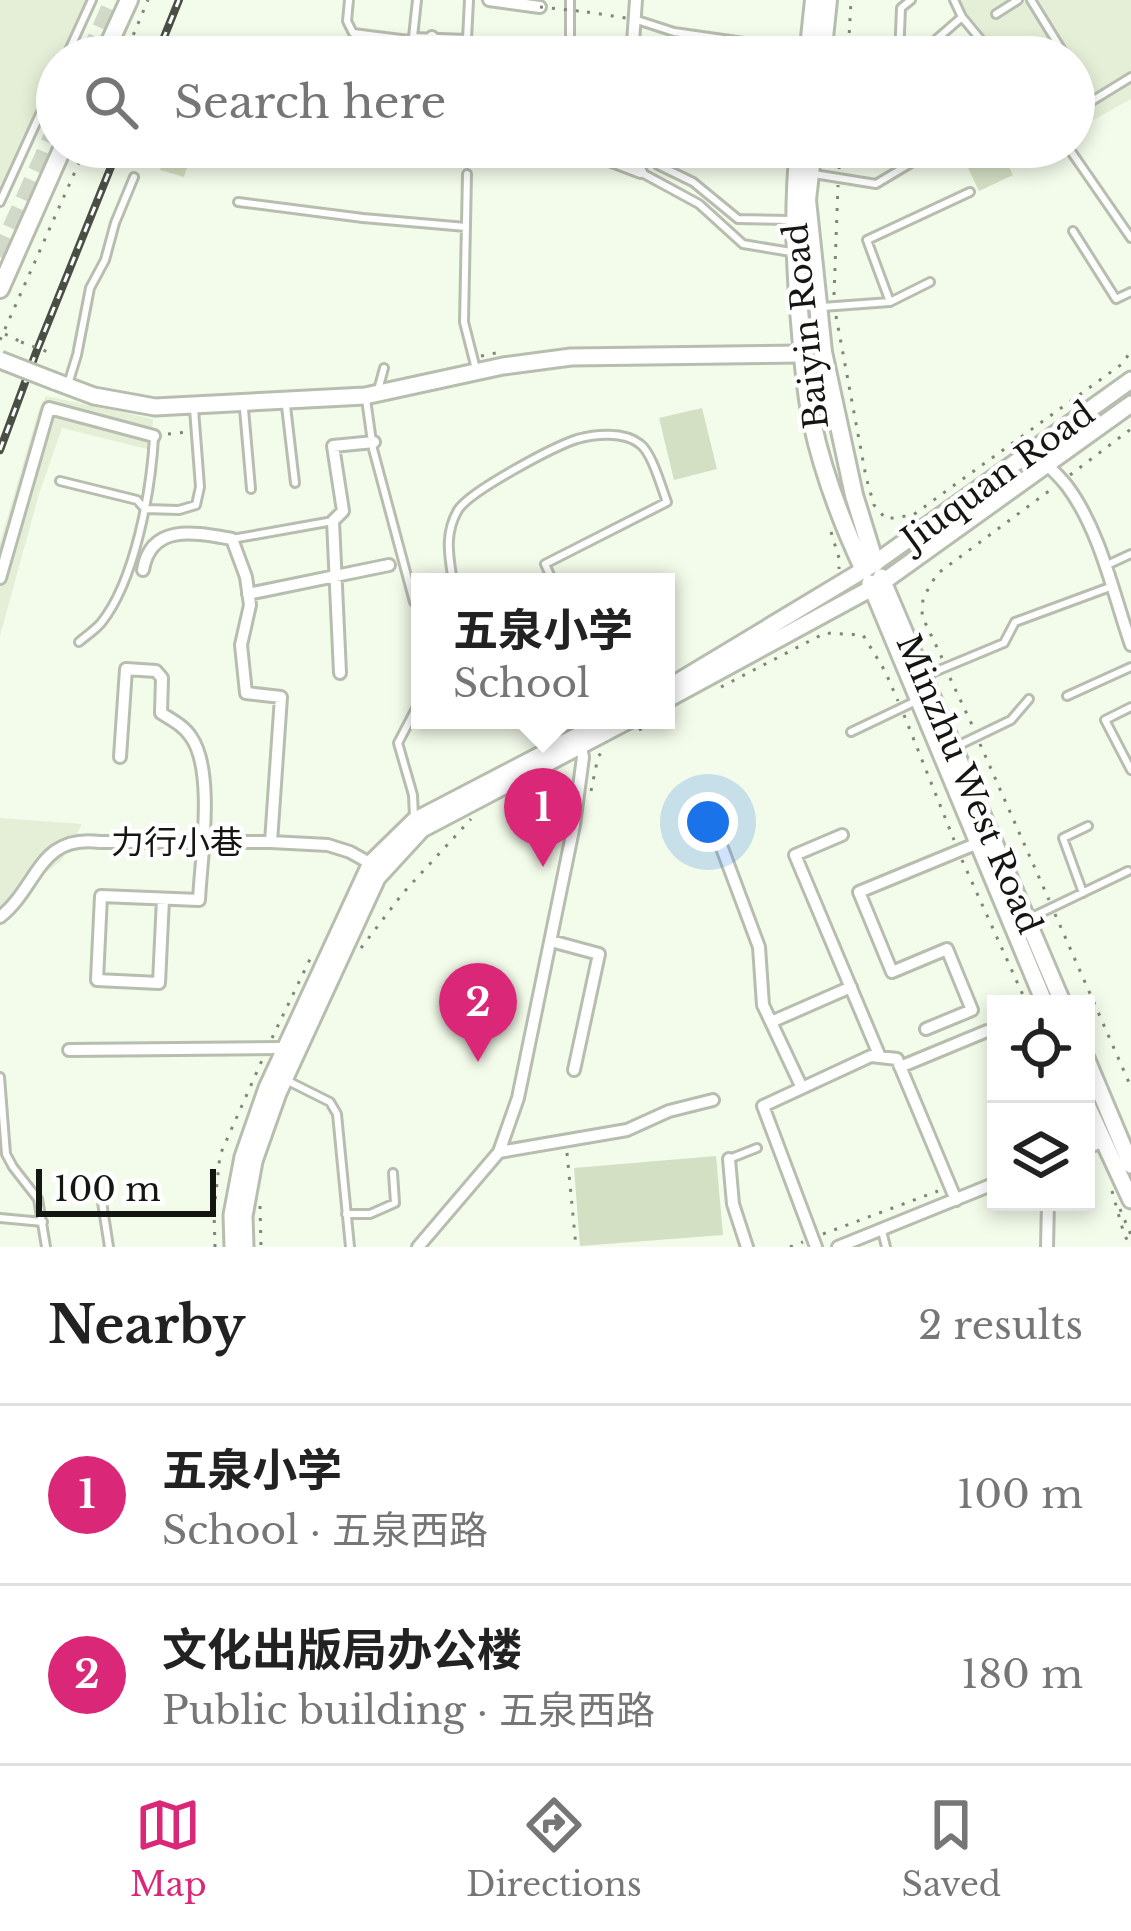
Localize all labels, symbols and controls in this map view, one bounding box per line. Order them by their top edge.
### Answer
search box [36,36,1095,168]
icon: search [78,69,144,135]
text: Search here [174,74,446,130]
street label: Baiyin Road [775,221,837,431]
street label: Jiuquan Road [891,392,1102,562]
popup [411,573,675,729]
text: 五泉小学 [453,602,633,658]
street label: Minzhu West Road [887,628,1051,940]
text: School [453,659,590,708]
pin: 1 [504,768,582,867]
your location [678,792,738,852]
street label: 力行小巷 [111,822,243,863]
pin: 2 [439,963,517,1062]
map controls [987,995,1095,1211]
button: locate [987,995,1095,1103]
button: layers [987,1103,1095,1211]
scale bar [36,1163,216,1216]
text: 100 m [54,1169,161,1210]
text: Nearby [48,1294,245,1357]
text: 2 results [918,1301,1083,1350]
text: 五泉小学 [162,1442,342,1498]
text: 1 [78,1470,96,1519]
text: 100 m [957,1470,1083,1519]
text: School · 五泉西路 [162,1506,488,1555]
text: 文化出版局办公楼 [162,1622,522,1678]
text: 2 [74,1650,100,1699]
text: 180 m [961,1650,1083,1699]
text: Public building · 五泉西路 [162,1686,655,1735]
tab: Map [130,1792,207,1905]
tab: Directions [466,1792,642,1905]
tab: Saved [902,1792,1001,1905]

